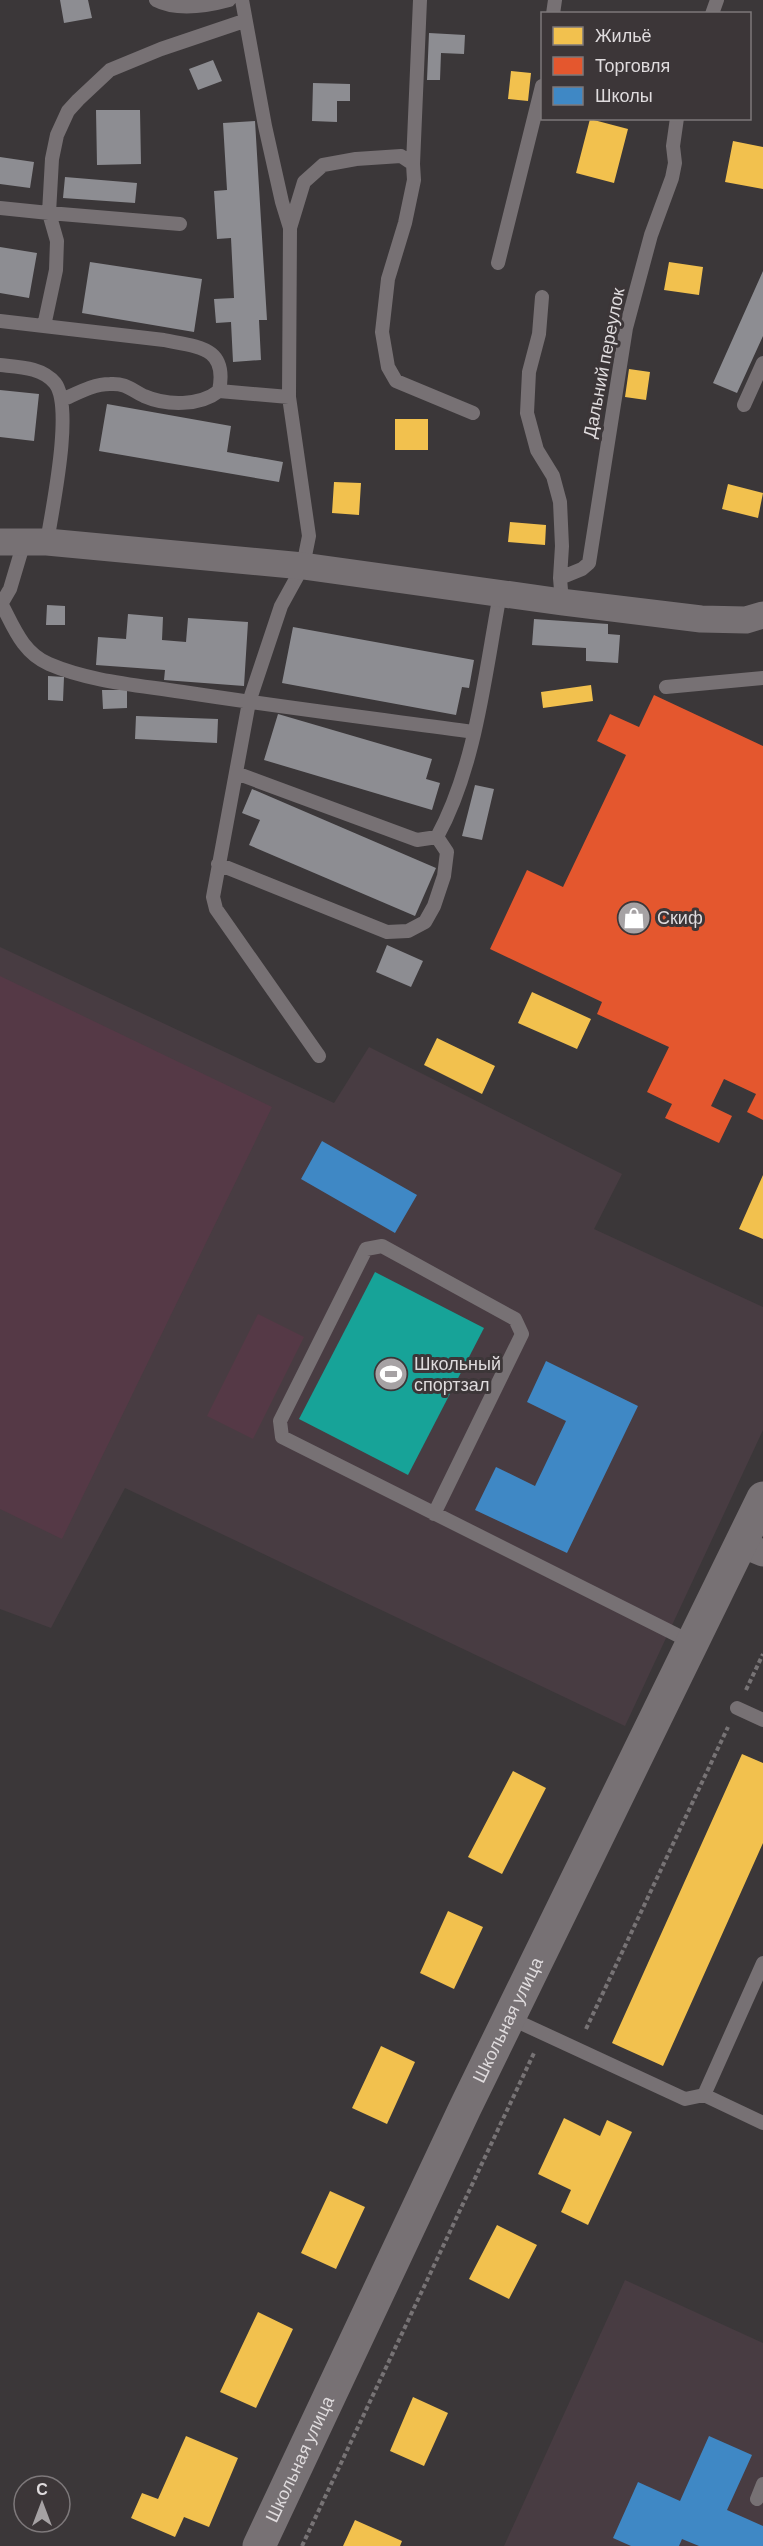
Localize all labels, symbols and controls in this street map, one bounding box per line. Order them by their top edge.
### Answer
legend [541,12,751,120]
text: Жильё [595,24,652,46]
text: Торговля [595,54,670,76]
text: Школы [595,84,653,106]
street label: Дальний переулок [578,286,628,440]
shop icon: Скиф [616,900,652,936]
place label: Скиф [657,906,703,928]
place label: Школьный спортзал [414,1352,501,1395]
sports icon: Школьный спортзал [373,1356,409,1392]
street label: Школьная улица [467,1952,547,2086]
street label: Школьная улица [260,2391,338,2525]
north arrow [12,2474,72,2534]
text: С [36,2479,48,2498]

